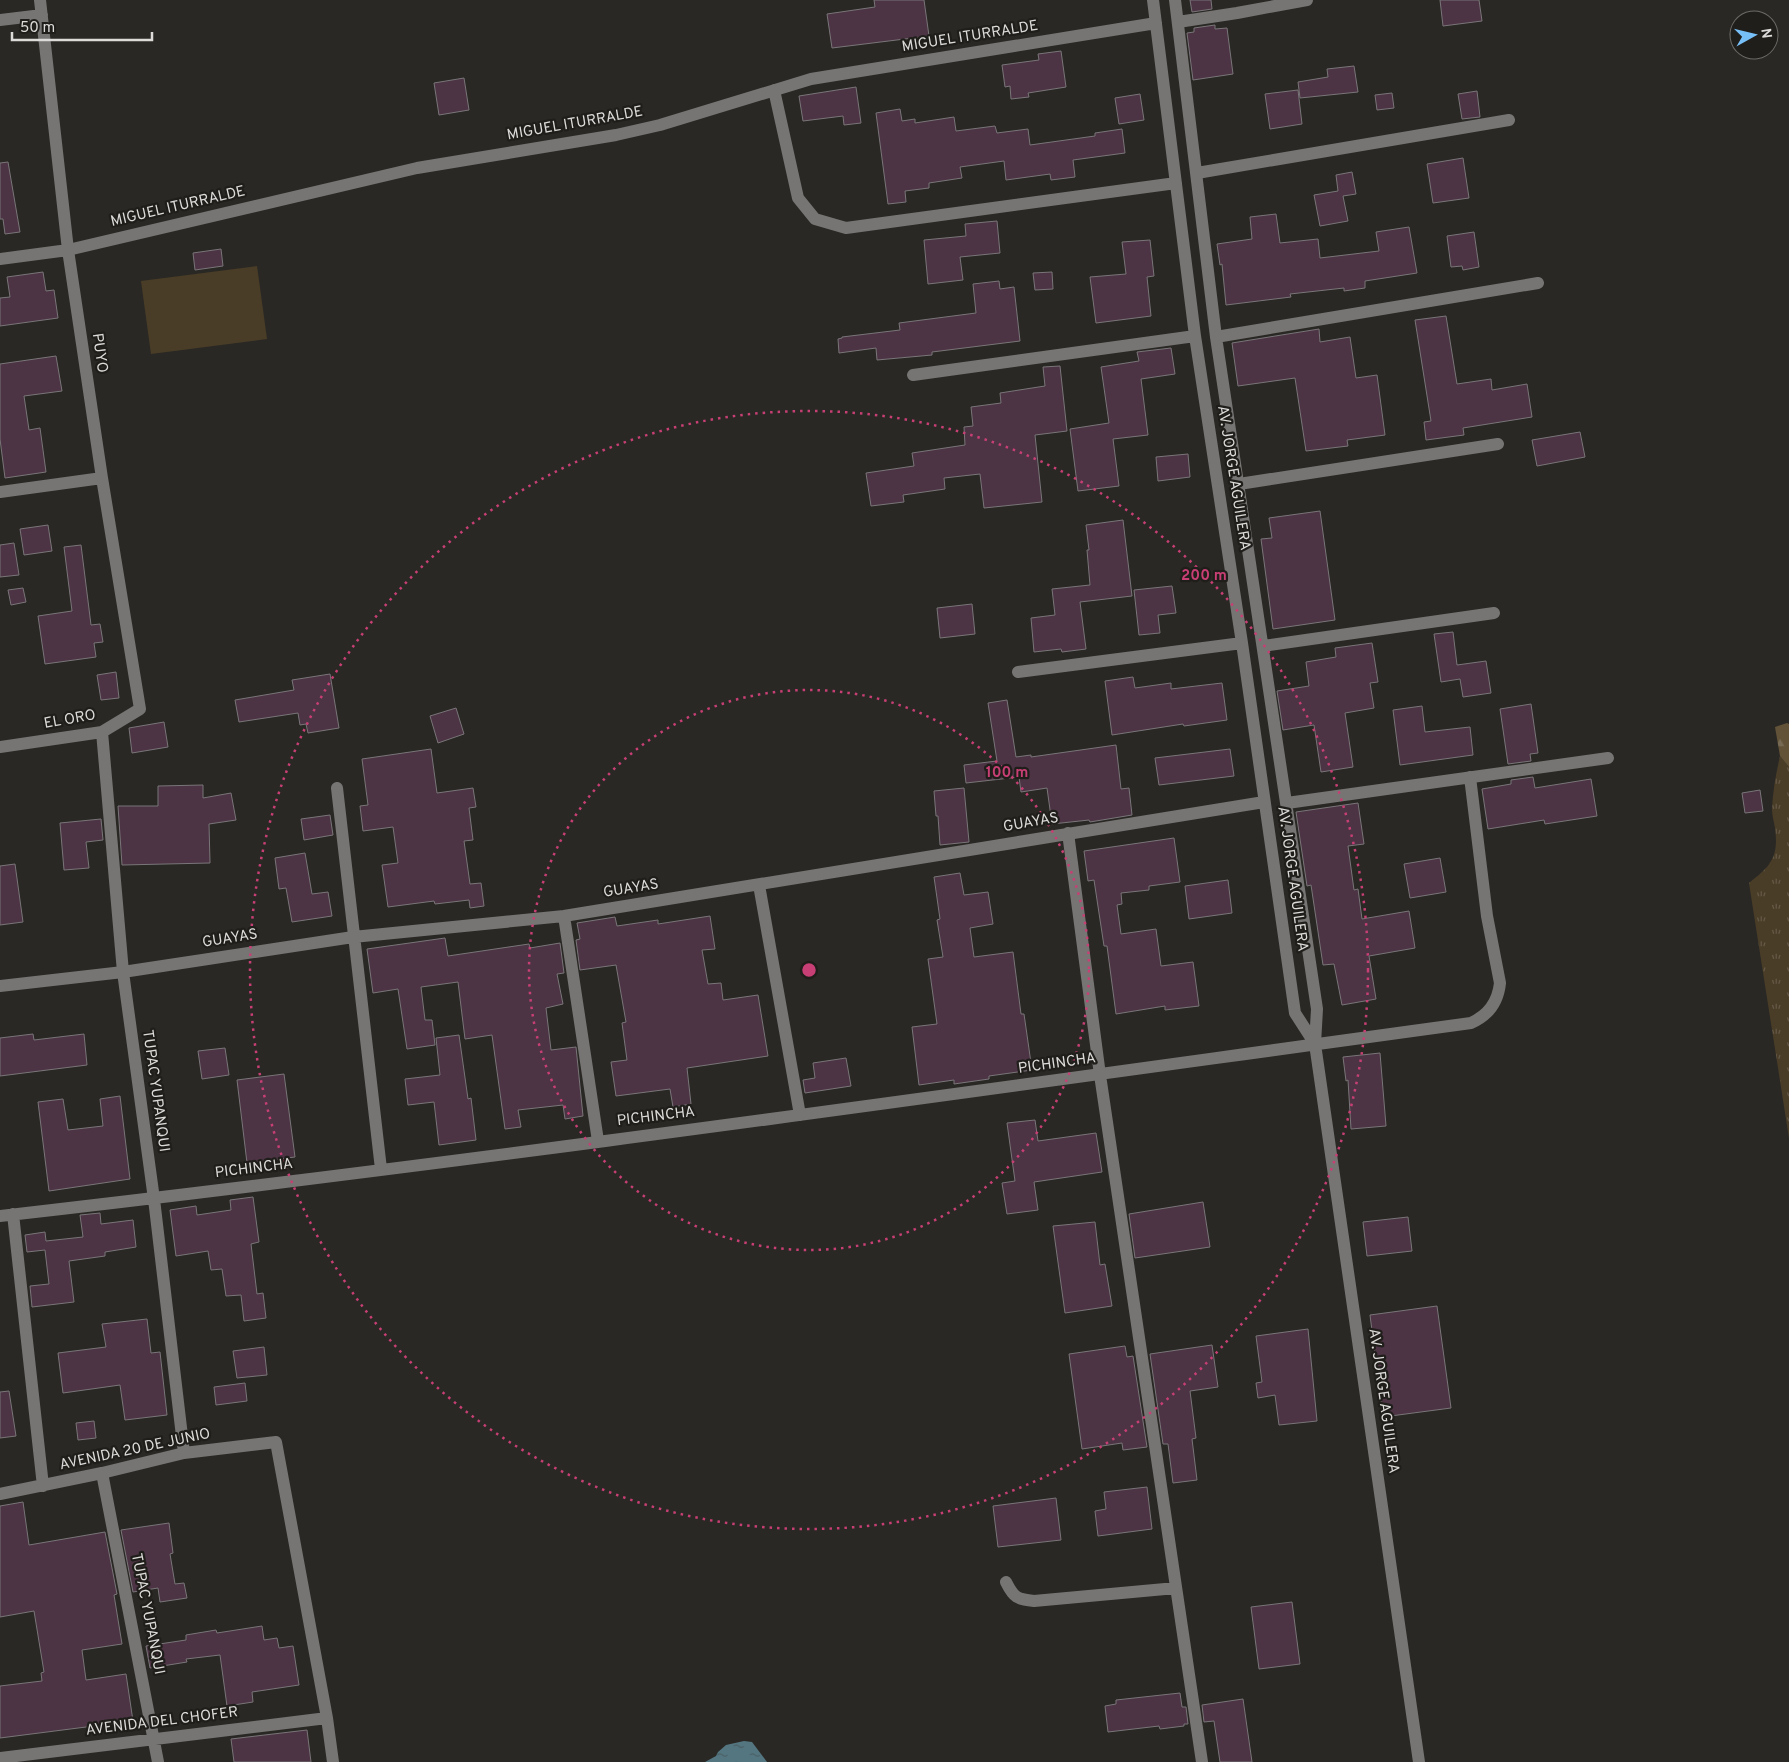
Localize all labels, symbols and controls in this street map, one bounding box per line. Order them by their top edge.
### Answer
scale bar [12,10,152,42]
north arrow [1729,10,1779,60]
street label: MIGUEL ITURRALDE [901,17,1039,57]
text: 50 m [20,19,55,38]
text: N [1756,27,1775,40]
street label: MIGUEL ITURRALDE [506,103,644,145]
street label: MIGUEL ITURRALDE [109,182,247,232]
street label: PUYO [87,332,111,374]
street label: AV. JORGE AGUILERA [1212,404,1254,552]
text: 200 m [1181,567,1227,586]
street label: EL ORO [43,706,97,734]
text: 100 m [986,764,1028,783]
street label: AV. JORGE AGUILERA [1272,805,1312,953]
street label: GUAYAS [1002,809,1060,837]
street label: GUAYAS [602,875,660,903]
street label: GUAYAS [201,925,259,953]
centre of rings [800,961,818,979]
street label: TUPAC YUPANQUI [137,1029,173,1153]
street label: PICHINCHA [1017,1049,1097,1079]
street label: PICHINCHA [616,1103,696,1131]
street label: PICHINCHA [214,1155,294,1183]
street label: AV. JORGE AGUILERA [1363,1327,1403,1475]
street label: AVENIDA 20 DE JUNIO [58,1425,212,1475]
street label: TUPAC YUPANQUI [126,1552,168,1676]
street label: AVENIDA DEL CHOFER [85,1703,239,1741]

